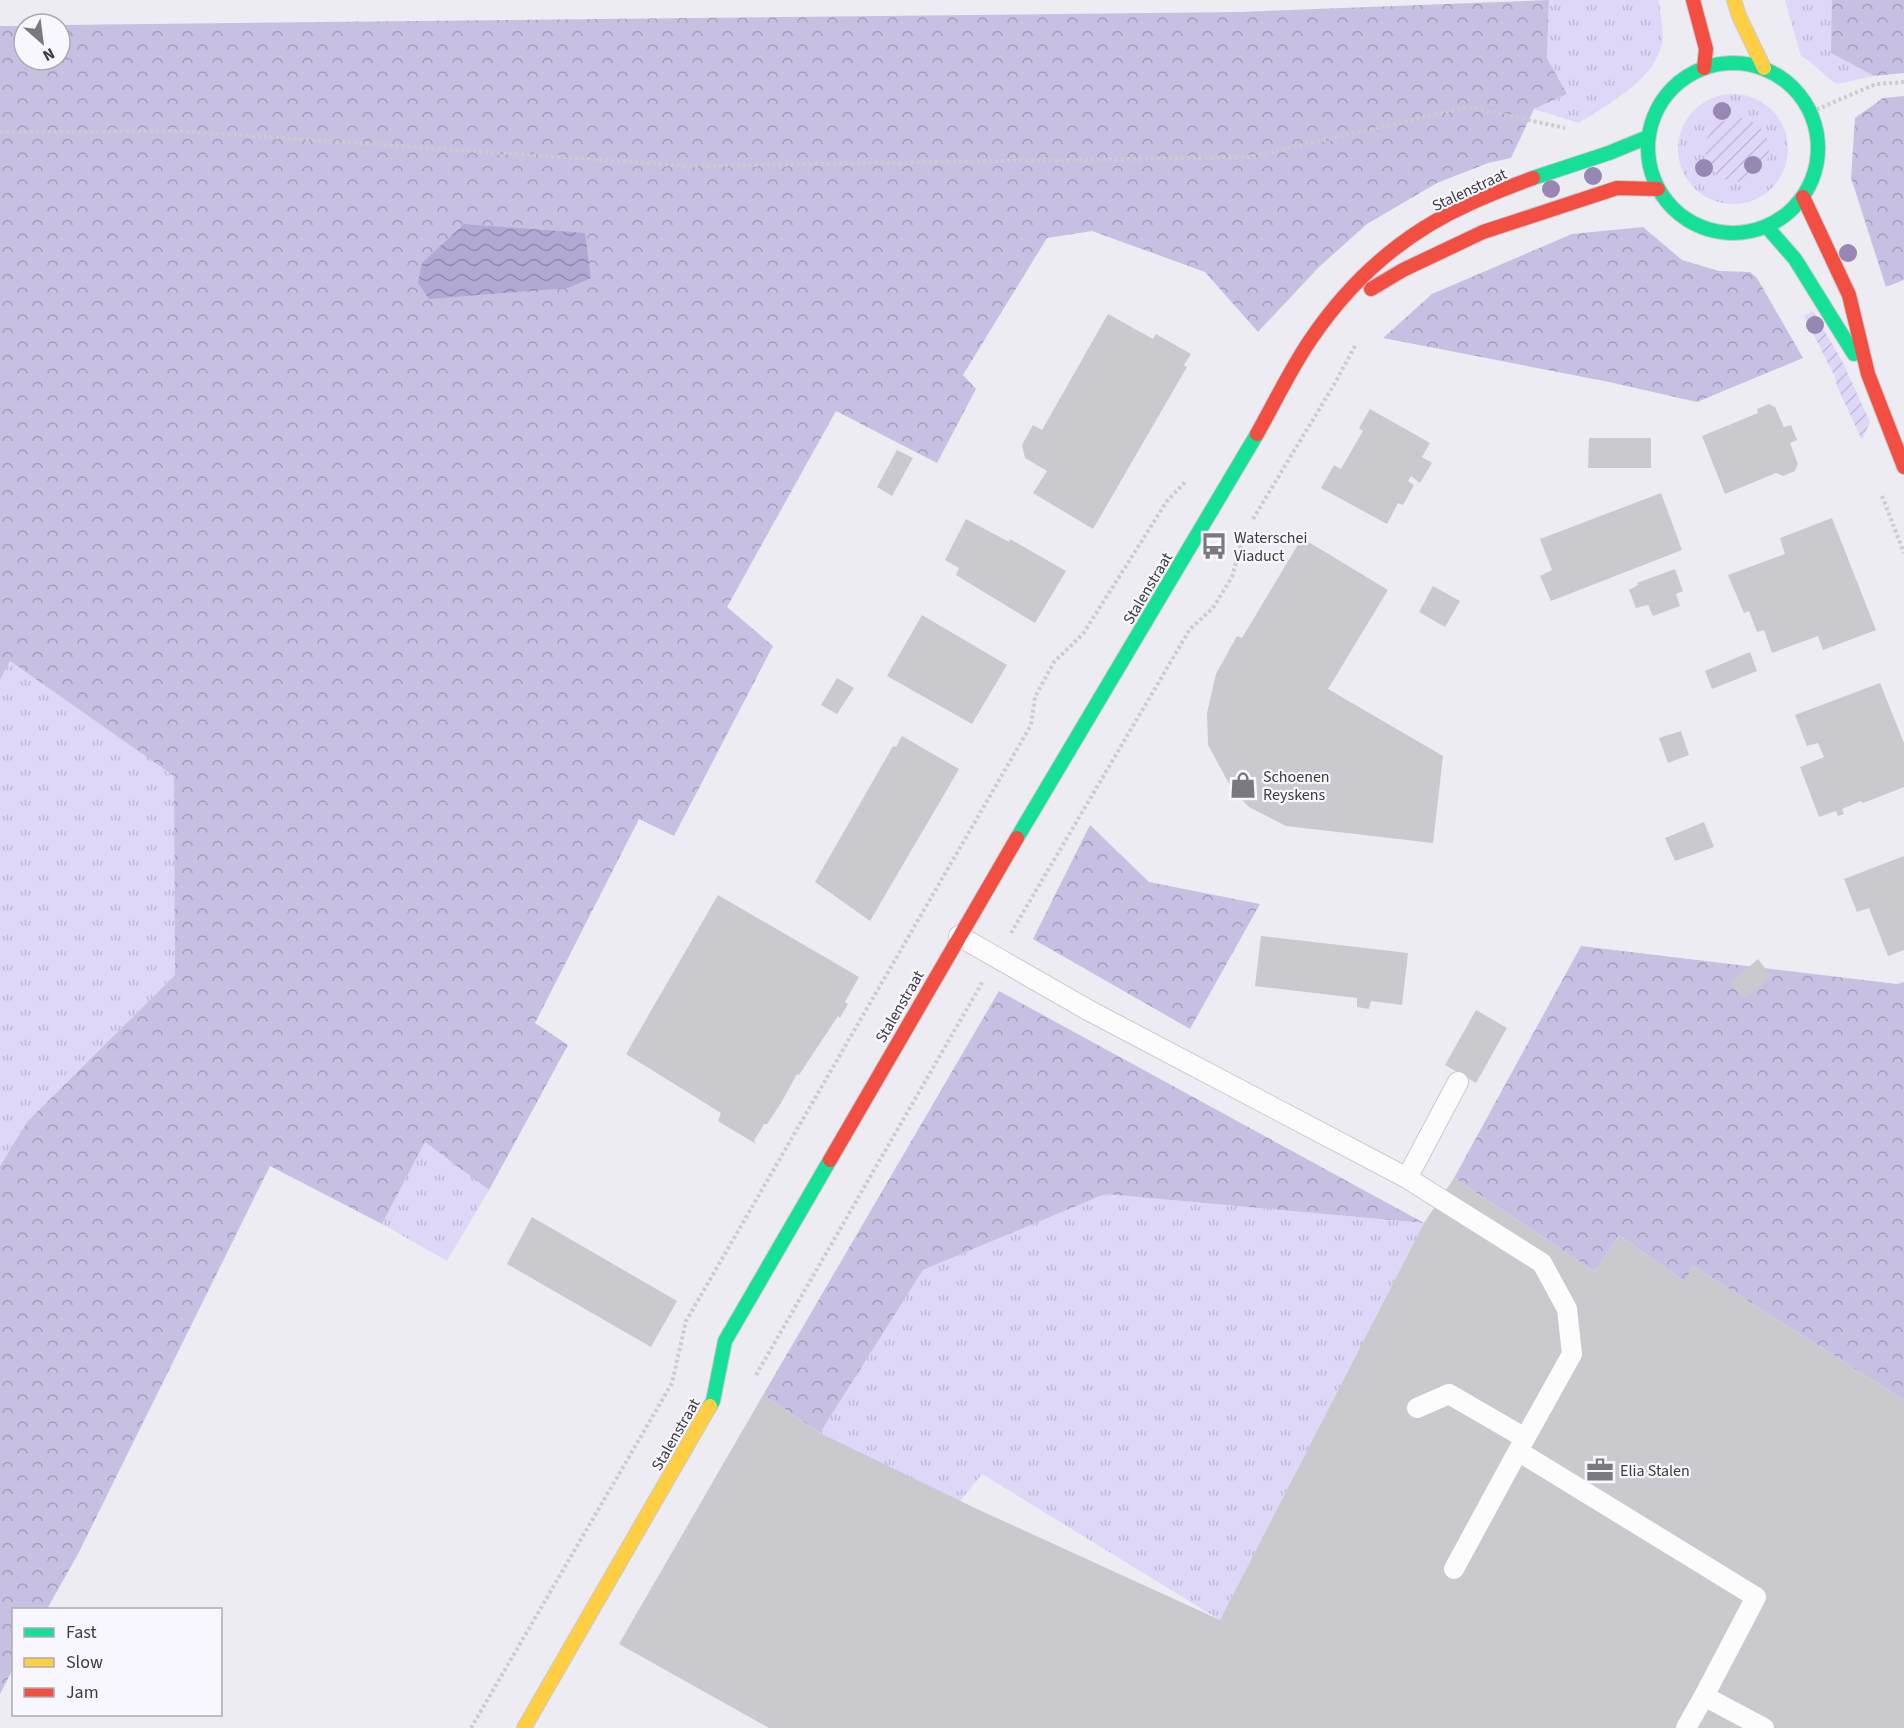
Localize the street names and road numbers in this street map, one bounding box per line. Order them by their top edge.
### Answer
street label: Stalenstraat [1428,163,1511,217]
street label: Stalenstraat [1118,548,1178,629]
street label: Stalenstraat [870,966,930,1047]
street label: Stalenstraat [646,1394,706,1475]

